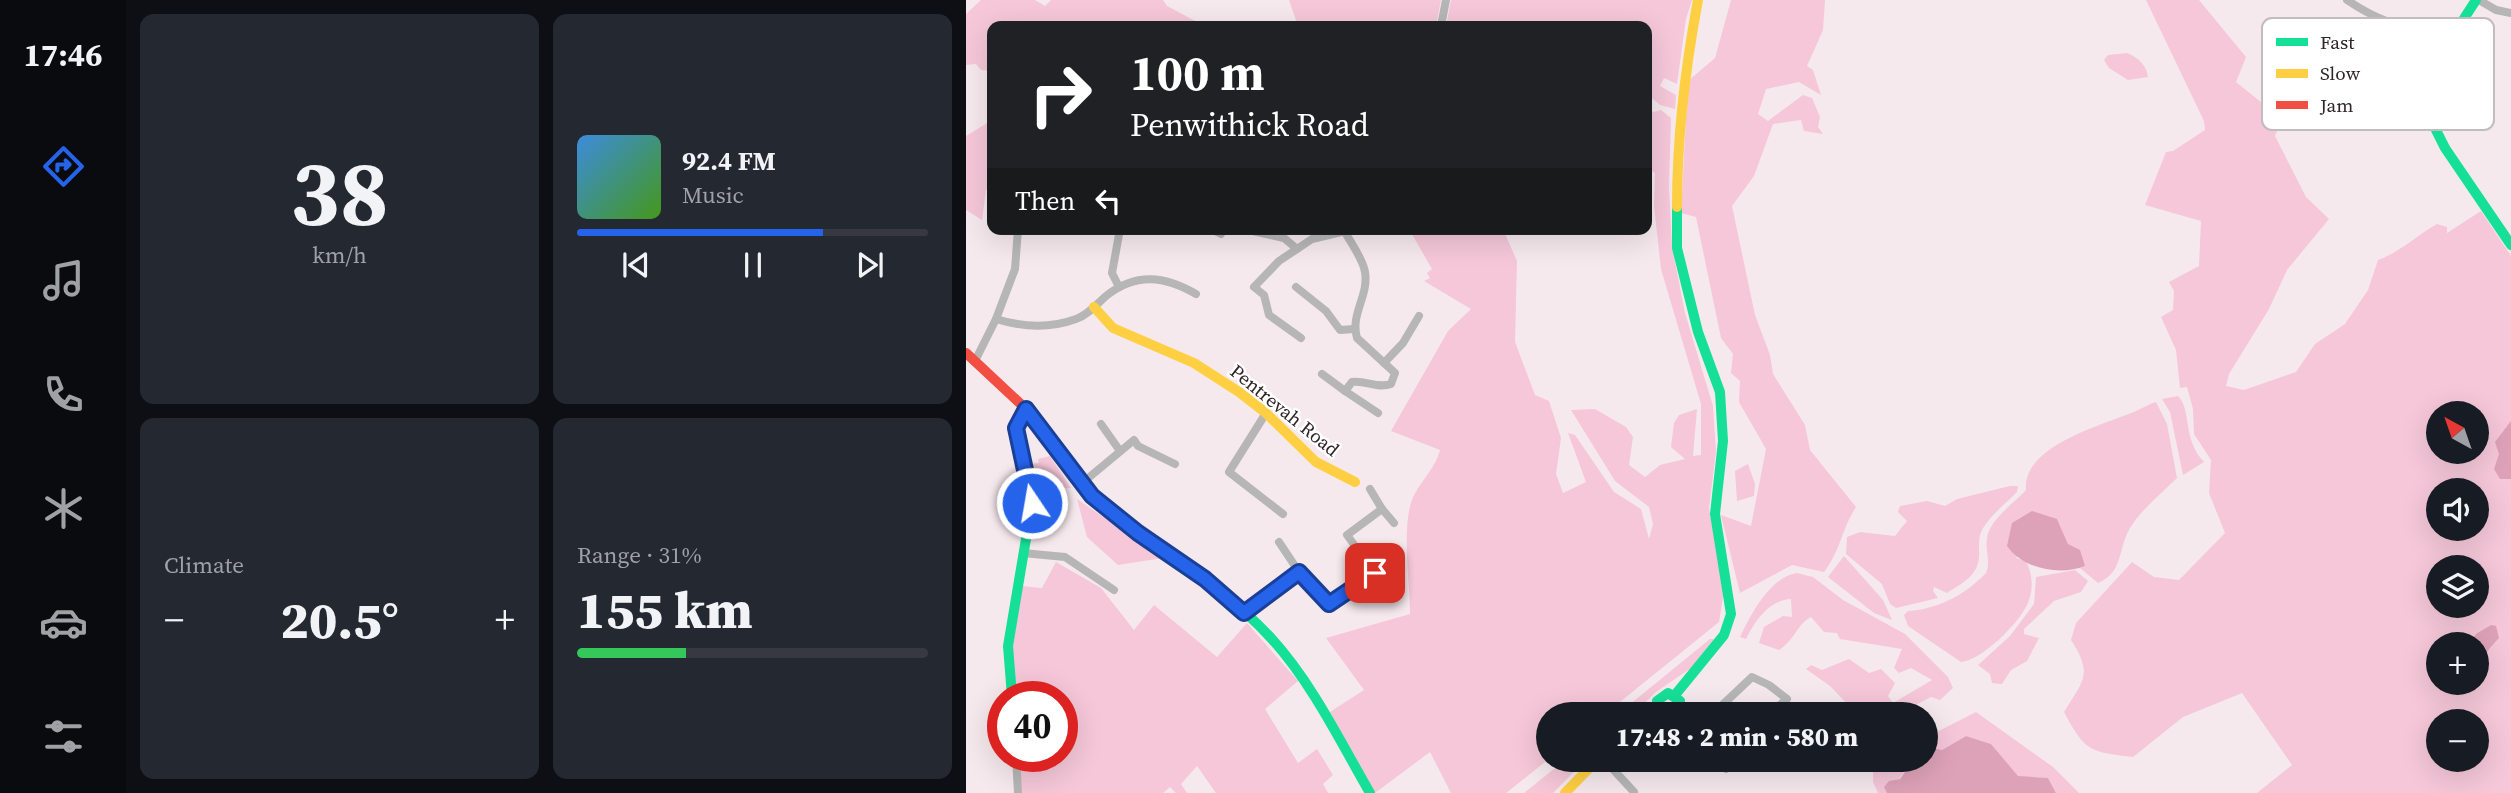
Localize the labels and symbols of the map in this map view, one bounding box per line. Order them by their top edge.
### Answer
legend [2262,18,2494,130]
text: Fast [2320,29,2355,55]
text: Slow [2320,60,2361,86]
text: Jam [2319,92,2353,118]
street label: Pentrevah Road [1225,358,1345,462]
north arrow [2426,401,2488,464]
position arrow [995,466,1069,540]
pin [1345,543,1405,603]
speed limit sign: 40 [987,681,1078,772]

